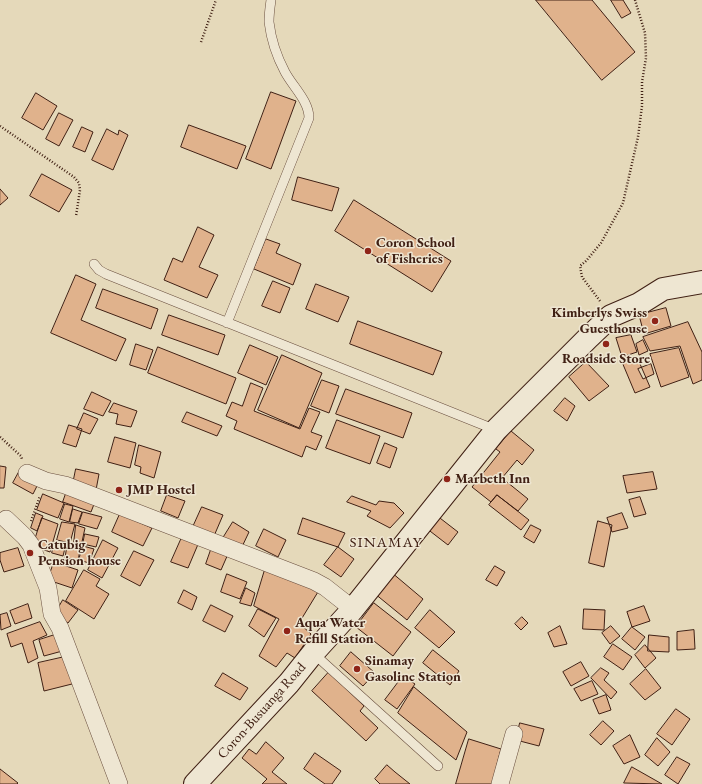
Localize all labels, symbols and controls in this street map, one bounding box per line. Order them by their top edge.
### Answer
place label: Coron School of Fisheries [376,235,455,268]
marker: Coron School of Fisheries [363,246,373,256]
place label: Kimberlys Swiss Guesthouse [551,305,647,338]
marker: Kimberlys Swiss Guesthouse [650,316,660,326]
marker: Roadside Store [601,339,611,349]
place label: Roadside Store [562,351,650,367]
place label: Marbeth Inn [455,471,530,487]
marker: Marbeth Inn [442,474,452,484]
place label: JMP Hostel [127,482,195,498]
marker: JMP Hostel [114,485,124,495]
district label: SINAMAY [350,534,422,552]
place label: Catubig Pension house [38,537,121,570]
marker: Catubig Pension house [25,548,35,558]
place label: Aqua Water Refill Station [295,615,374,648]
marker: Aqua Water Refill Station [282,626,292,636]
place label: Sinamay Gasoline Station [365,653,461,686]
street label: Coron-Busuanga Road [214,659,310,763]
marker: Sinamay Gasoline Station [352,664,362,674]

